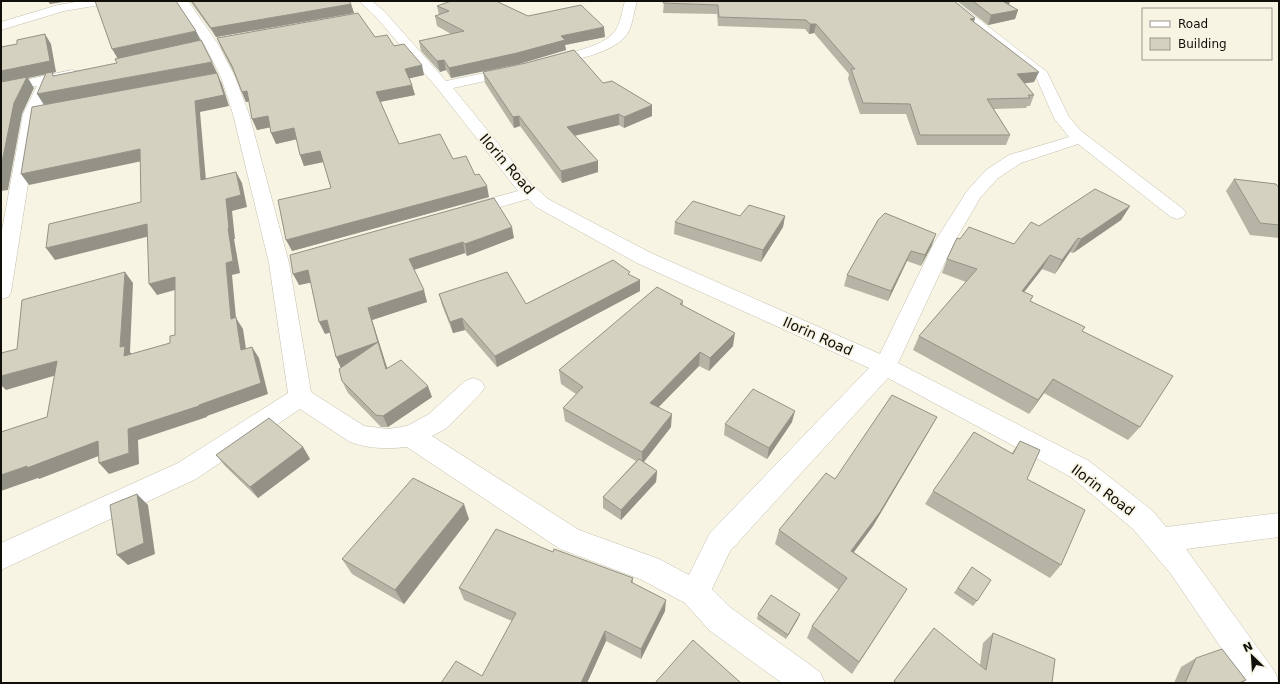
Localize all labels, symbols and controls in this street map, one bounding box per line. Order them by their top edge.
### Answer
legend [1142,8,1272,60]
text: Road [1178,17,1208,31]
text: Building [1178,37,1227,51]
street label: Ilorin Road [476,131,538,197]
street label: Ilorin Road [781,314,855,358]
street label: Ilorin Road [1068,461,1138,519]
north arrow [1232,636,1272,676]
text: N [1241,640,1255,655]

